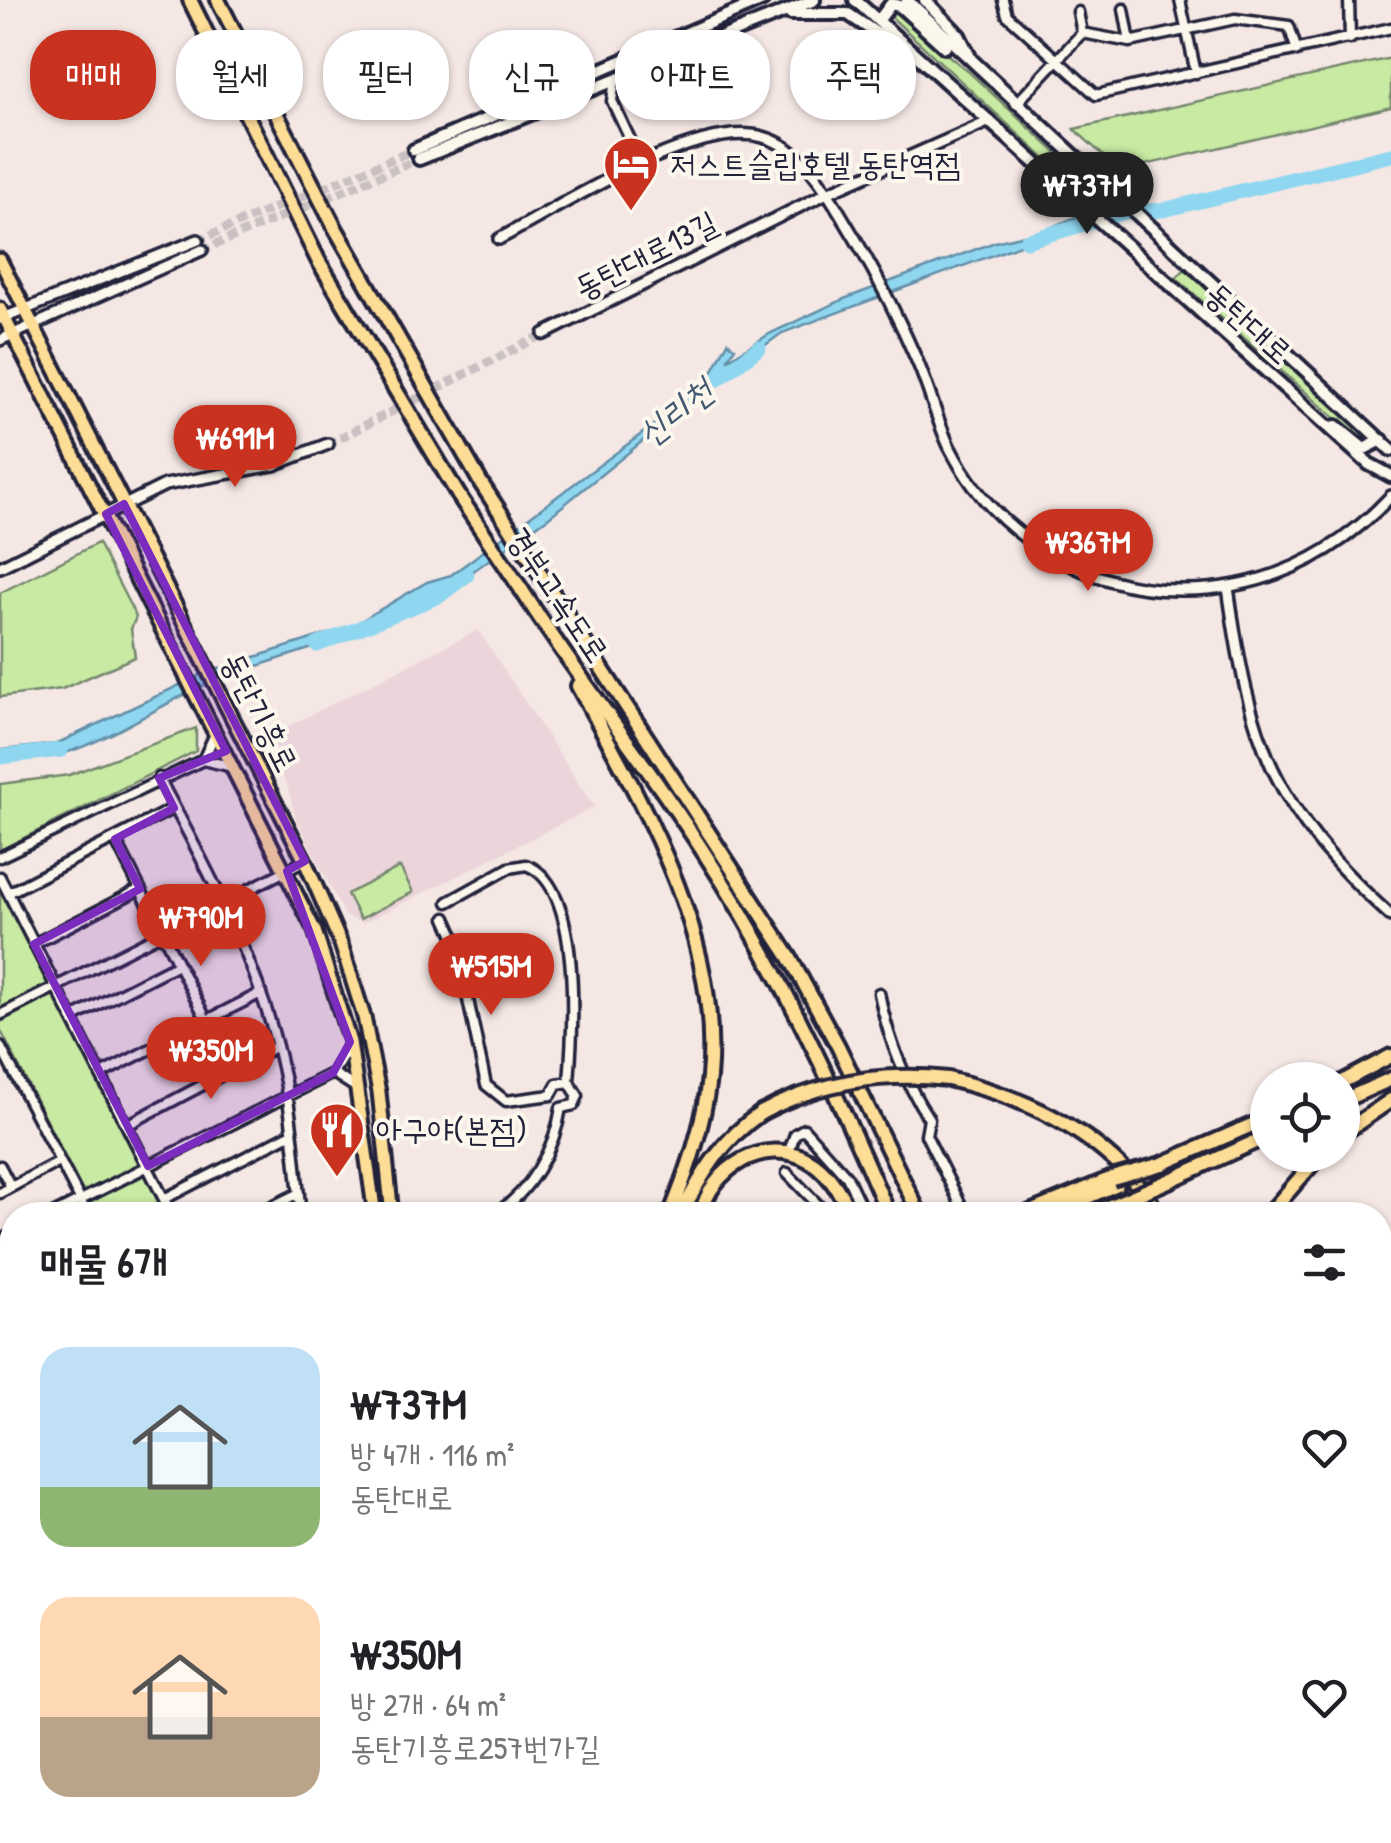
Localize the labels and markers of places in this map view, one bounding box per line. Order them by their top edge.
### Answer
hotel icon: 저스트슬립호텔 동탄역점 [601,134,661,213]
place label: 저스트슬립호텔 동탄역점 [670,142,961,185]
pin: ₩737M [1017,152,1157,237]
pin: ₩691M [165,405,305,490]
pin: ₩367M [1018,509,1158,594]
pin: ₩790M [131,884,271,969]
pin: ₩515M [421,933,561,1018]
pin: ₩350M [141,1017,281,1102]
restaurant icon: 아구야(본점) [307,1100,367,1179]
place label: 아구야(본점) [376,1108,527,1151]

